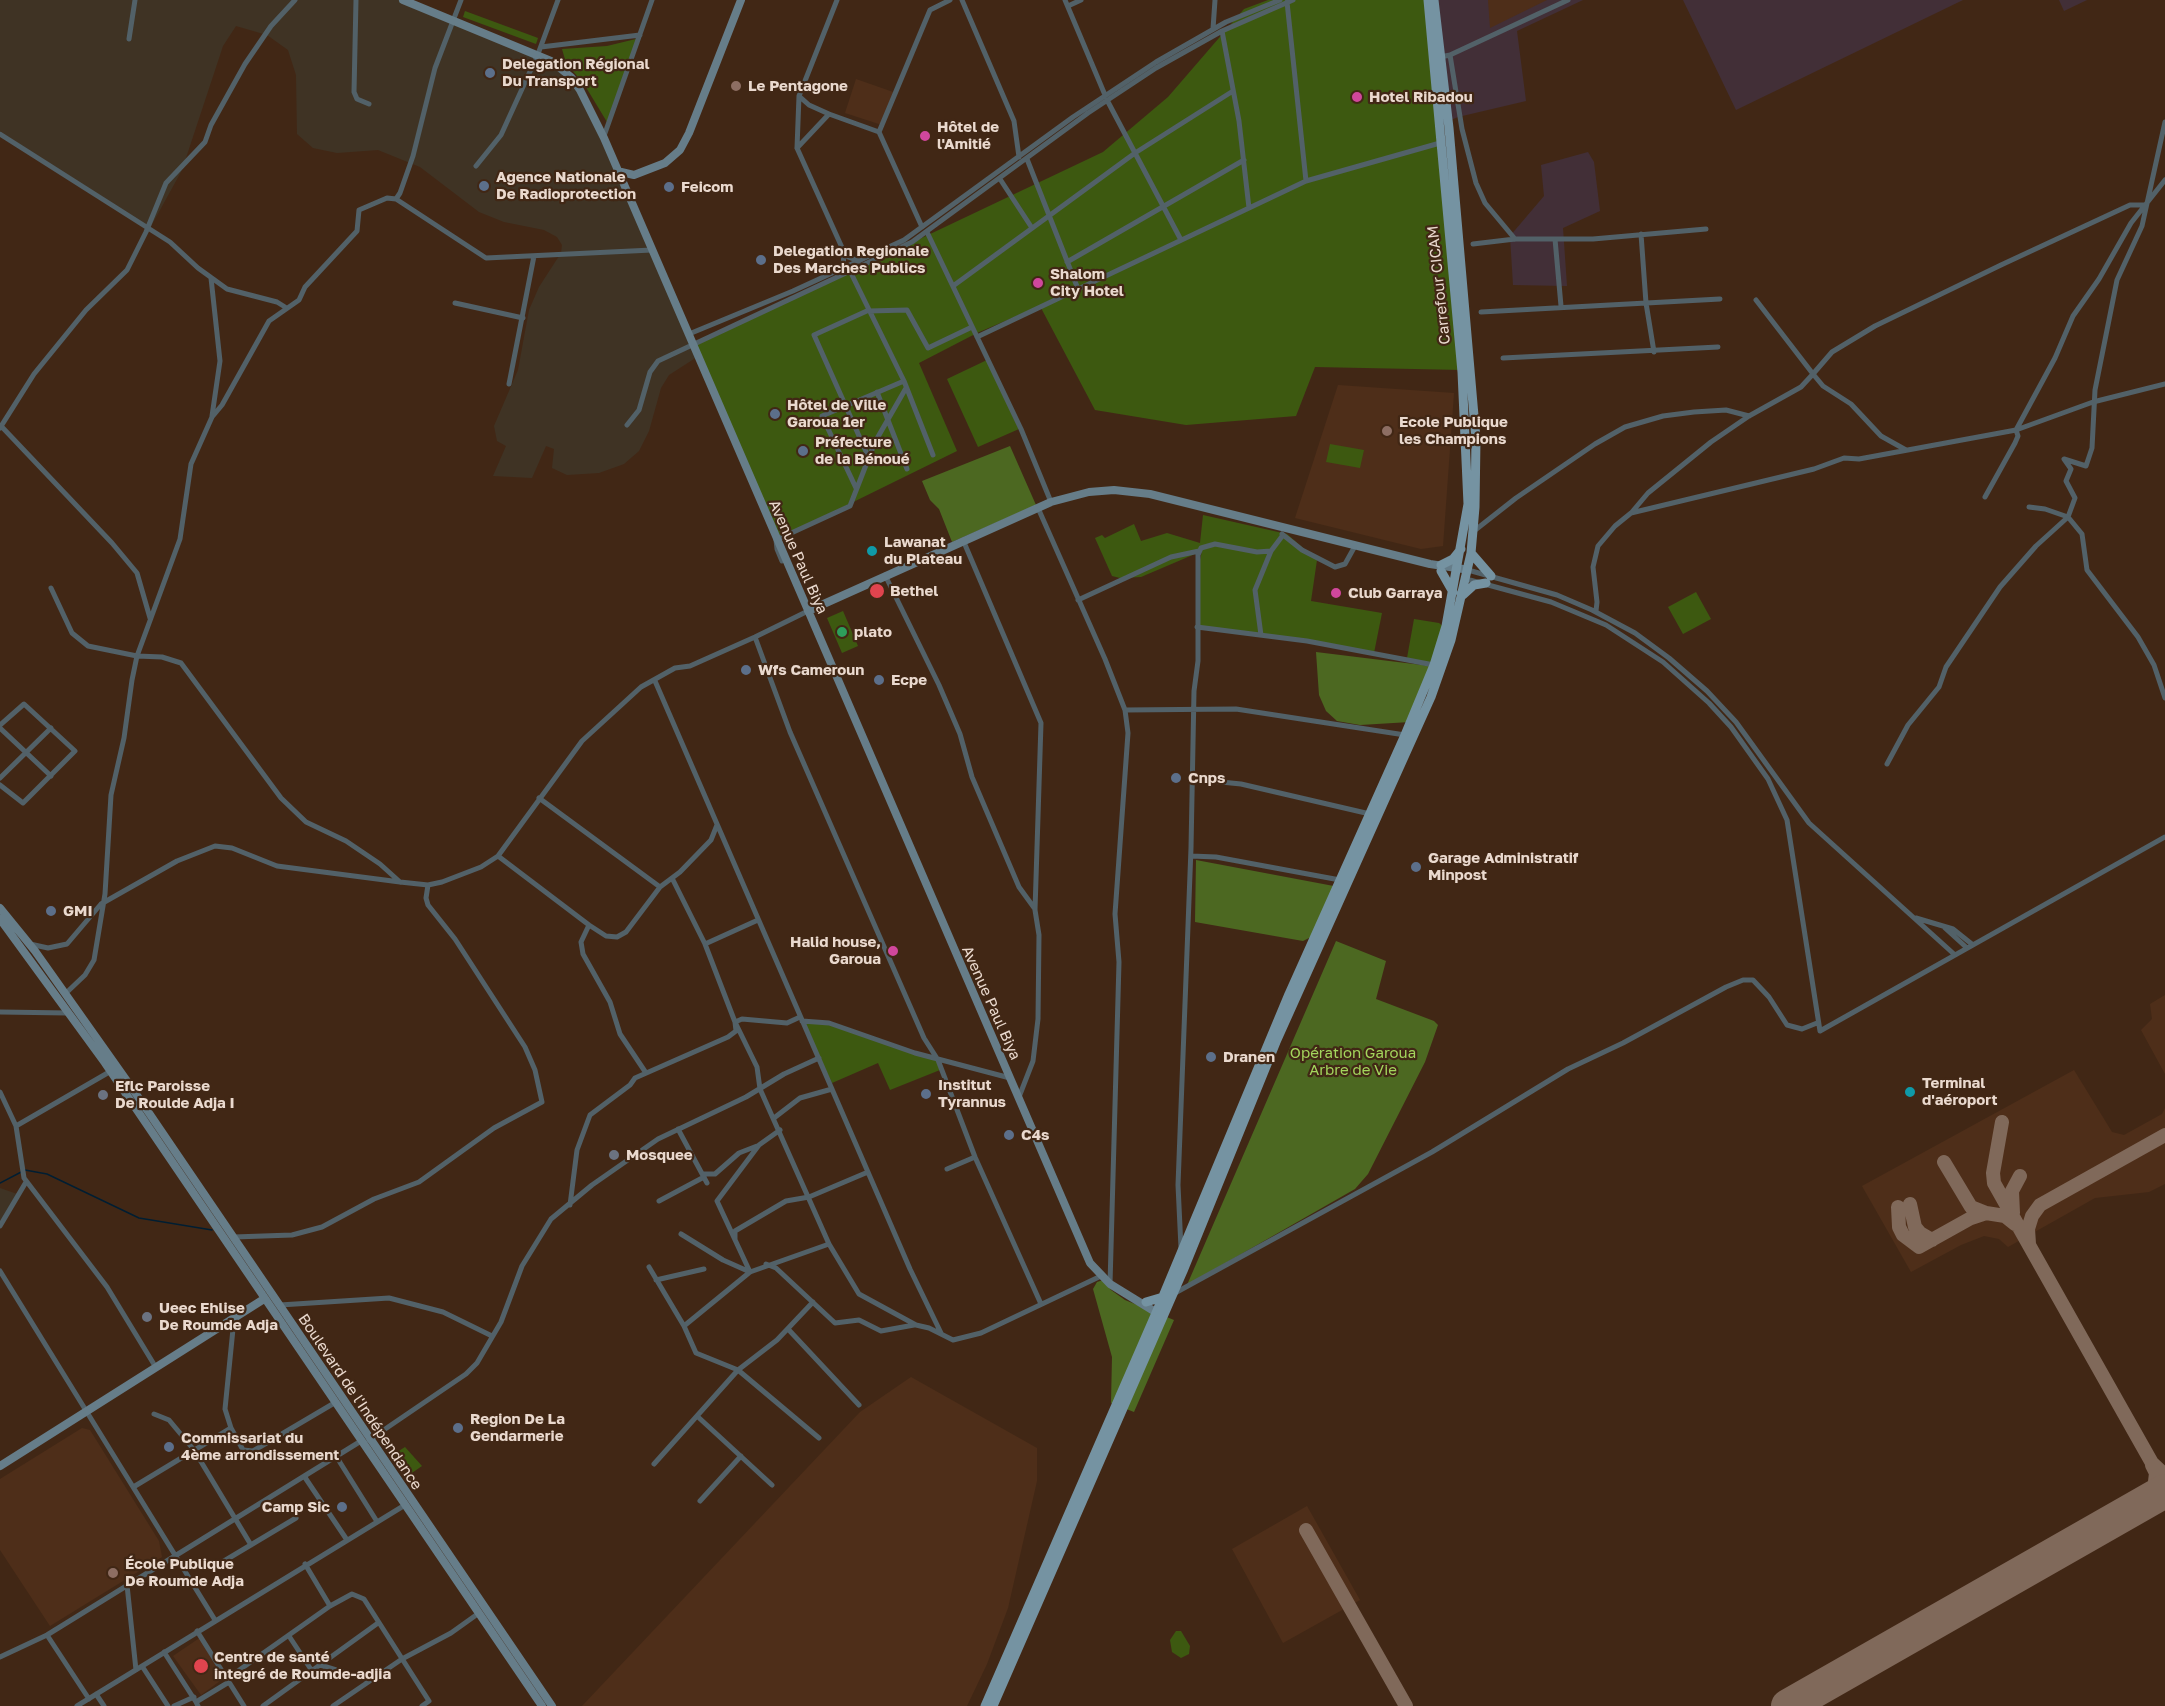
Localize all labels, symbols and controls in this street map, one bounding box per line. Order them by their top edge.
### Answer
place label: Delegation Régional Du Transport [502,55,649,90]
marker: Delegation Régional Du Transport [483,66,497,80]
place label: Le Pentagone [748,77,848,95]
marker: Le Pentagone [729,79,743,93]
place label: Hotel Ribadou [1369,88,1473,106]
marker: Hotel Ribadou [1350,90,1364,104]
place label: Hôtel de l'Amitié [937,118,999,153]
marker: Hôtel de l'Amitié [918,129,932,143]
place label: Agence Nationale De Radioprotection [496,168,636,203]
place label: Feicom [681,178,733,196]
marker: Agence Nationale De Radioprotection [477,179,491,193]
marker: Feicom [662,180,676,194]
street label: Carrefour CICAM [1424,225,1454,345]
place label: Delegation Regionale Des Marches Publics [773,242,929,277]
marker: Delegation Regionale Des Marches Publics [754,253,768,267]
place label: Shalom City Hotel [1050,265,1124,300]
marker: Shalom City Hotel [1031,276,1045,290]
place label: Hôtel de Ville Garoua 1er [787,396,886,431]
marker: Hôtel de Ville Garoua 1er [768,407,782,421]
place label: Ecole Publique les Champions [1399,413,1508,448]
marker: Ecole Publique les Champions [1380,424,1394,438]
place label: Préfecture de la Bénoué [815,433,910,468]
marker: Préfecture de la Bénoué [796,444,810,458]
street label: Avenue Paul Biya [765,497,831,617]
place label: Lawanat du Plateau [884,533,962,568]
marker: Lawanat du Plateau [865,544,879,558]
marker: Bethel [868,582,886,600]
place label: Bethel [890,582,938,600]
place label: Club Garraya [1348,584,1442,602]
marker: Club Garraya [1329,586,1343,600]
place label: plato [854,623,892,641]
marker: plato [835,625,849,639]
place label: Wfs Cameroun [758,661,864,679]
marker: Wfs Cameroun [739,663,753,677]
place label: Ecpe [891,671,927,689]
marker: Ecpe [872,673,886,687]
place label: Cnps [1188,769,1225,787]
marker: Cnps [1169,771,1183,785]
place label: Garage Administratif Minpost [1428,849,1578,884]
marker: Garage Administratif Minpost [1409,860,1423,874]
place label: GMI [63,902,92,920]
marker: GMI [44,904,58,918]
place label: Halid house, Garoua [790,933,881,968]
street label: Avenue Paul Biya [958,943,1024,1063]
marker: Halid house, Garoua [886,944,900,958]
park label: Opération Garoua Arbre de Vie [1290,1044,1416,1079]
place label: Dranen [1223,1048,1275,1066]
marker: Dranen [1204,1050,1218,1064]
place label: Terminal d'aéroport [1922,1074,1997,1109]
place label: Institut Tyrannus [938,1076,1006,1111]
place label: Eflc Paroisse De Roulde Adja I [115,1077,235,1112]
marker: Terminal d'aéroport [1903,1085,1917,1099]
marker: Institut Tyrannus [919,1087,933,1101]
marker: Eflc Paroisse De Roulde Adja I [96,1088,110,1102]
place label: C4s [1021,1126,1049,1144]
marker: C4s [1002,1128,1016,1142]
place label: Mosquee [626,1146,693,1164]
marker: Mosquee [607,1148,621,1162]
place label: Ueec Ehlise De Roumde Adja [159,1299,278,1334]
marker: Ueec Ehlise De Roumde Adja [140,1310,154,1324]
street label: Boulevard de l'Indépendance [294,1311,426,1493]
place label: Region De La Gendarmerie [470,1410,565,1445]
marker: Region De La Gendarmerie [451,1421,465,1435]
place label: Commissariat du 4ème arrondissement [181,1429,339,1464]
marker: Commissariat du 4ème arrondissement [162,1440,176,1454]
place label: Camp Sic [262,1498,330,1516]
marker: Camp Sic [335,1500,349,1514]
place label: École Publique De Roumde Adja [125,1555,244,1590]
marker: École Publique De Roumde Adja [106,1566,120,1580]
place label: Centre de santé integré de Roumde-adjia [214,1648,391,1683]
marker: Centre de santé integré de Roumde-adjia [192,1657,210,1675]

